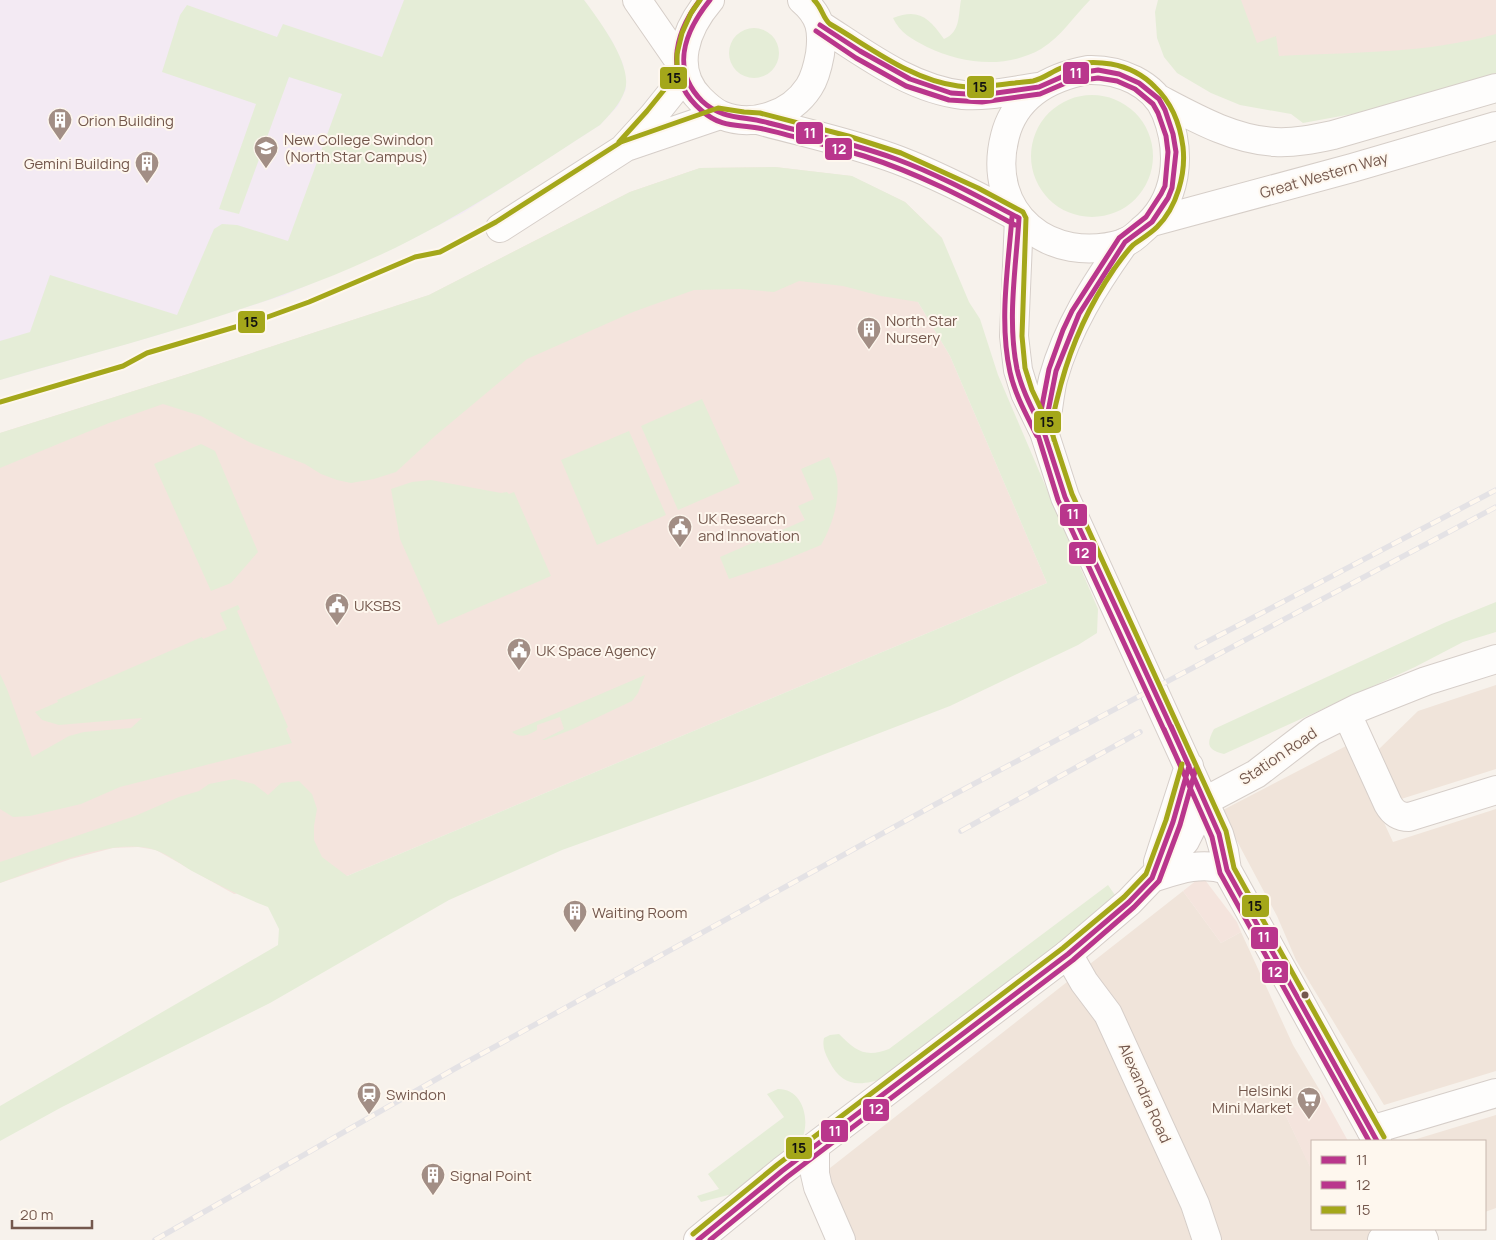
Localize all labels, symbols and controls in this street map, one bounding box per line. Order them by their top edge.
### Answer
line badge: 11 [1062,61,1090,85]
text: 11 [1070,63,1082,82]
line badge: 15 [659,66,688,90]
text: 15 [667,68,681,87]
line badge: 15 [966,75,995,99]
text: 15 [973,77,987,96]
building icon: Orion Building [47,107,73,141]
place label: Orion Building [78,110,174,131]
line badge: 11 [795,121,824,145]
text: 11 [804,123,816,142]
place label: New College Swindon (North Star Campus) [284,129,433,167]
school or university icon: New College Swindon (North Star Campus) [253,135,279,169]
line badge: 12 [824,137,853,161]
text: 12 [832,139,846,158]
street label: Great Western Way [1257,147,1391,203]
building icon: Gemini Building [134,150,160,184]
place label: Gemini Building [24,153,130,174]
line badge: 15 [237,310,266,334]
place label: North Star Nursery [886,310,958,348]
text: 15 [244,312,258,331]
building icon: North Star Nursery [856,316,882,350]
line badge: 15 [1033,410,1062,434]
text: 15 [1040,412,1054,431]
line badge: 11 [1059,503,1088,527]
text: 11 [1067,504,1079,523]
place label: UK Research and Innovation [698,508,800,546]
public building icon: UK Research and Innovation [667,514,693,548]
line badge: 12 [1068,541,1097,565]
text: 12 [1075,543,1089,562]
public building icon: UKSBS [324,592,350,626]
place label: UKSBS [354,595,401,616]
public building icon: UK Space Agency [506,637,532,671]
place label: UK Space Agency [536,640,656,661]
street label: Station Road [1235,722,1321,790]
line badge: 15 [1241,894,1270,918]
text: 15 [1248,896,1262,915]
building icon: Waiting Room [562,899,588,933]
place label: Waiting Room [592,902,687,923]
line badge: 11 [1250,926,1279,950]
text: 11 [1258,927,1270,946]
line badge: 12 [1261,960,1289,984]
text: 12 [1268,962,1282,981]
unlabelled marker [1300,990,1310,1000]
street label: Alexandra Road [1114,1040,1176,1146]
place label: Helsinki Mini Market [1212,1080,1292,1118]
station icon: Swindon [356,1081,382,1115]
place label: Swindon [386,1084,446,1105]
supermarket icon: Helsinki Mini Market [1296,1086,1322,1120]
line badge: 12 [862,1098,890,1122]
text: 12 [869,1099,883,1118]
line badge: 11 [820,1119,849,1143]
text: 11 [829,1121,841,1140]
line badge: 15 [785,1136,813,1160]
text: 15 [792,1138,806,1157]
legend [1311,1140,1486,1230]
text: 11 [1356,1149,1368,1170]
building icon: Signal Point [420,1162,446,1196]
place label: Signal Point [450,1165,532,1186]
text: 12 [1356,1174,1370,1195]
scale bar [12,1198,92,1230]
text: 15 [1356,1199,1371,1220]
text: 20 m [20,1204,53,1225]

